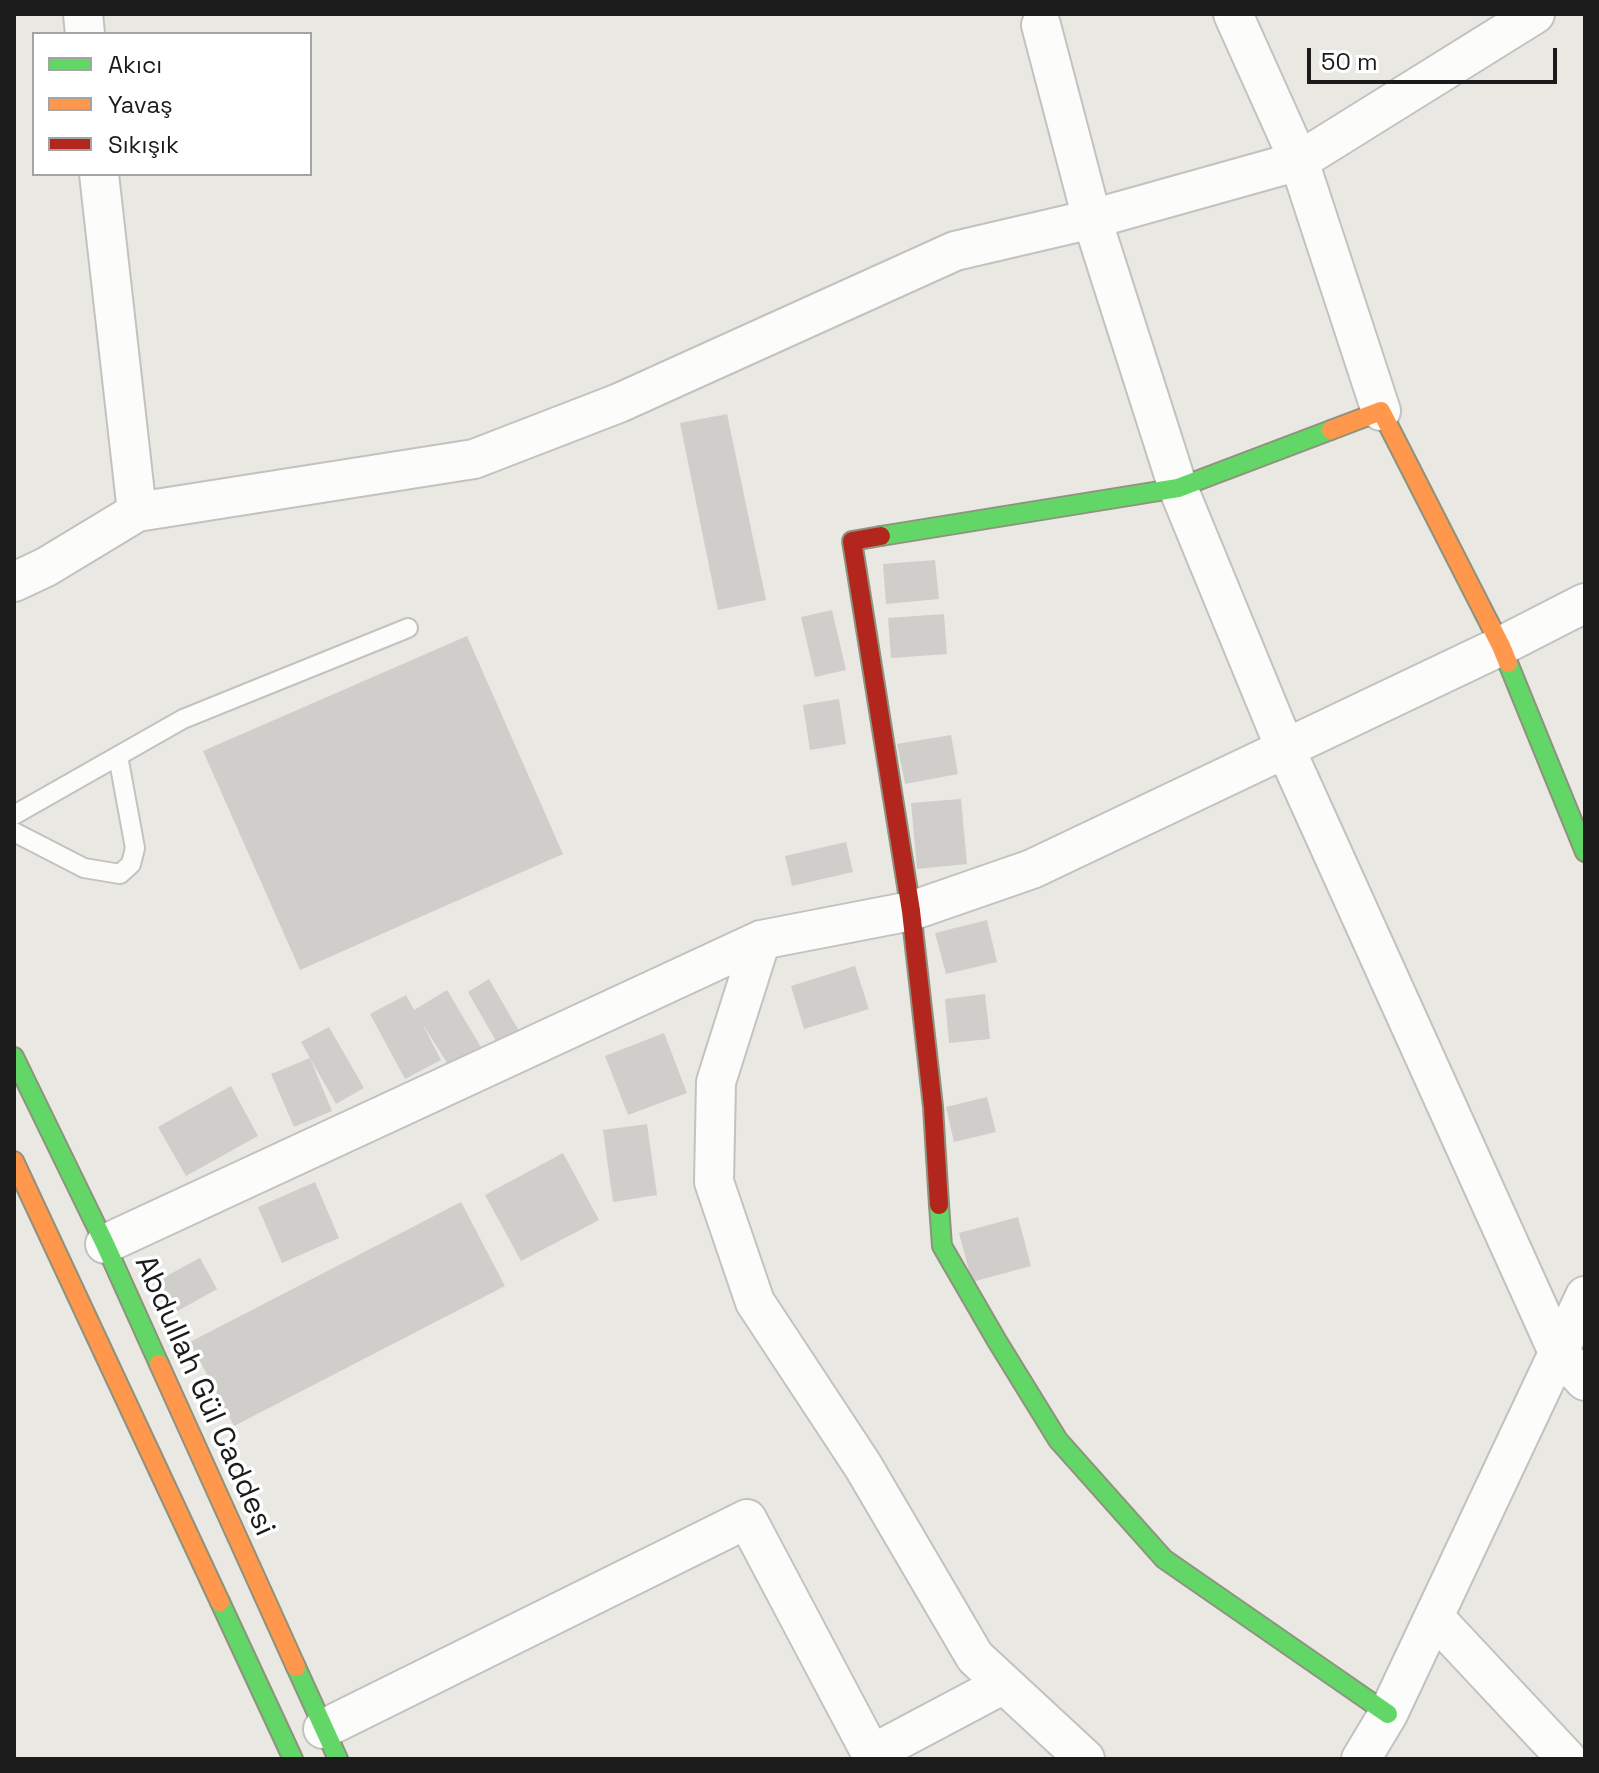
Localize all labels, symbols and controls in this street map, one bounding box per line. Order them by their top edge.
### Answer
legend [32,32,312,176]
scale bar [1311,32,1561,82]
text: 50 m [1321,46,1378,77]
text: Akıcı [108,49,162,80]
text: Yavaş [108,89,173,120]
text: Sıkışık [108,129,179,160]
street label: Abdullah Gül Caddesi [126,1250,282,1542]

